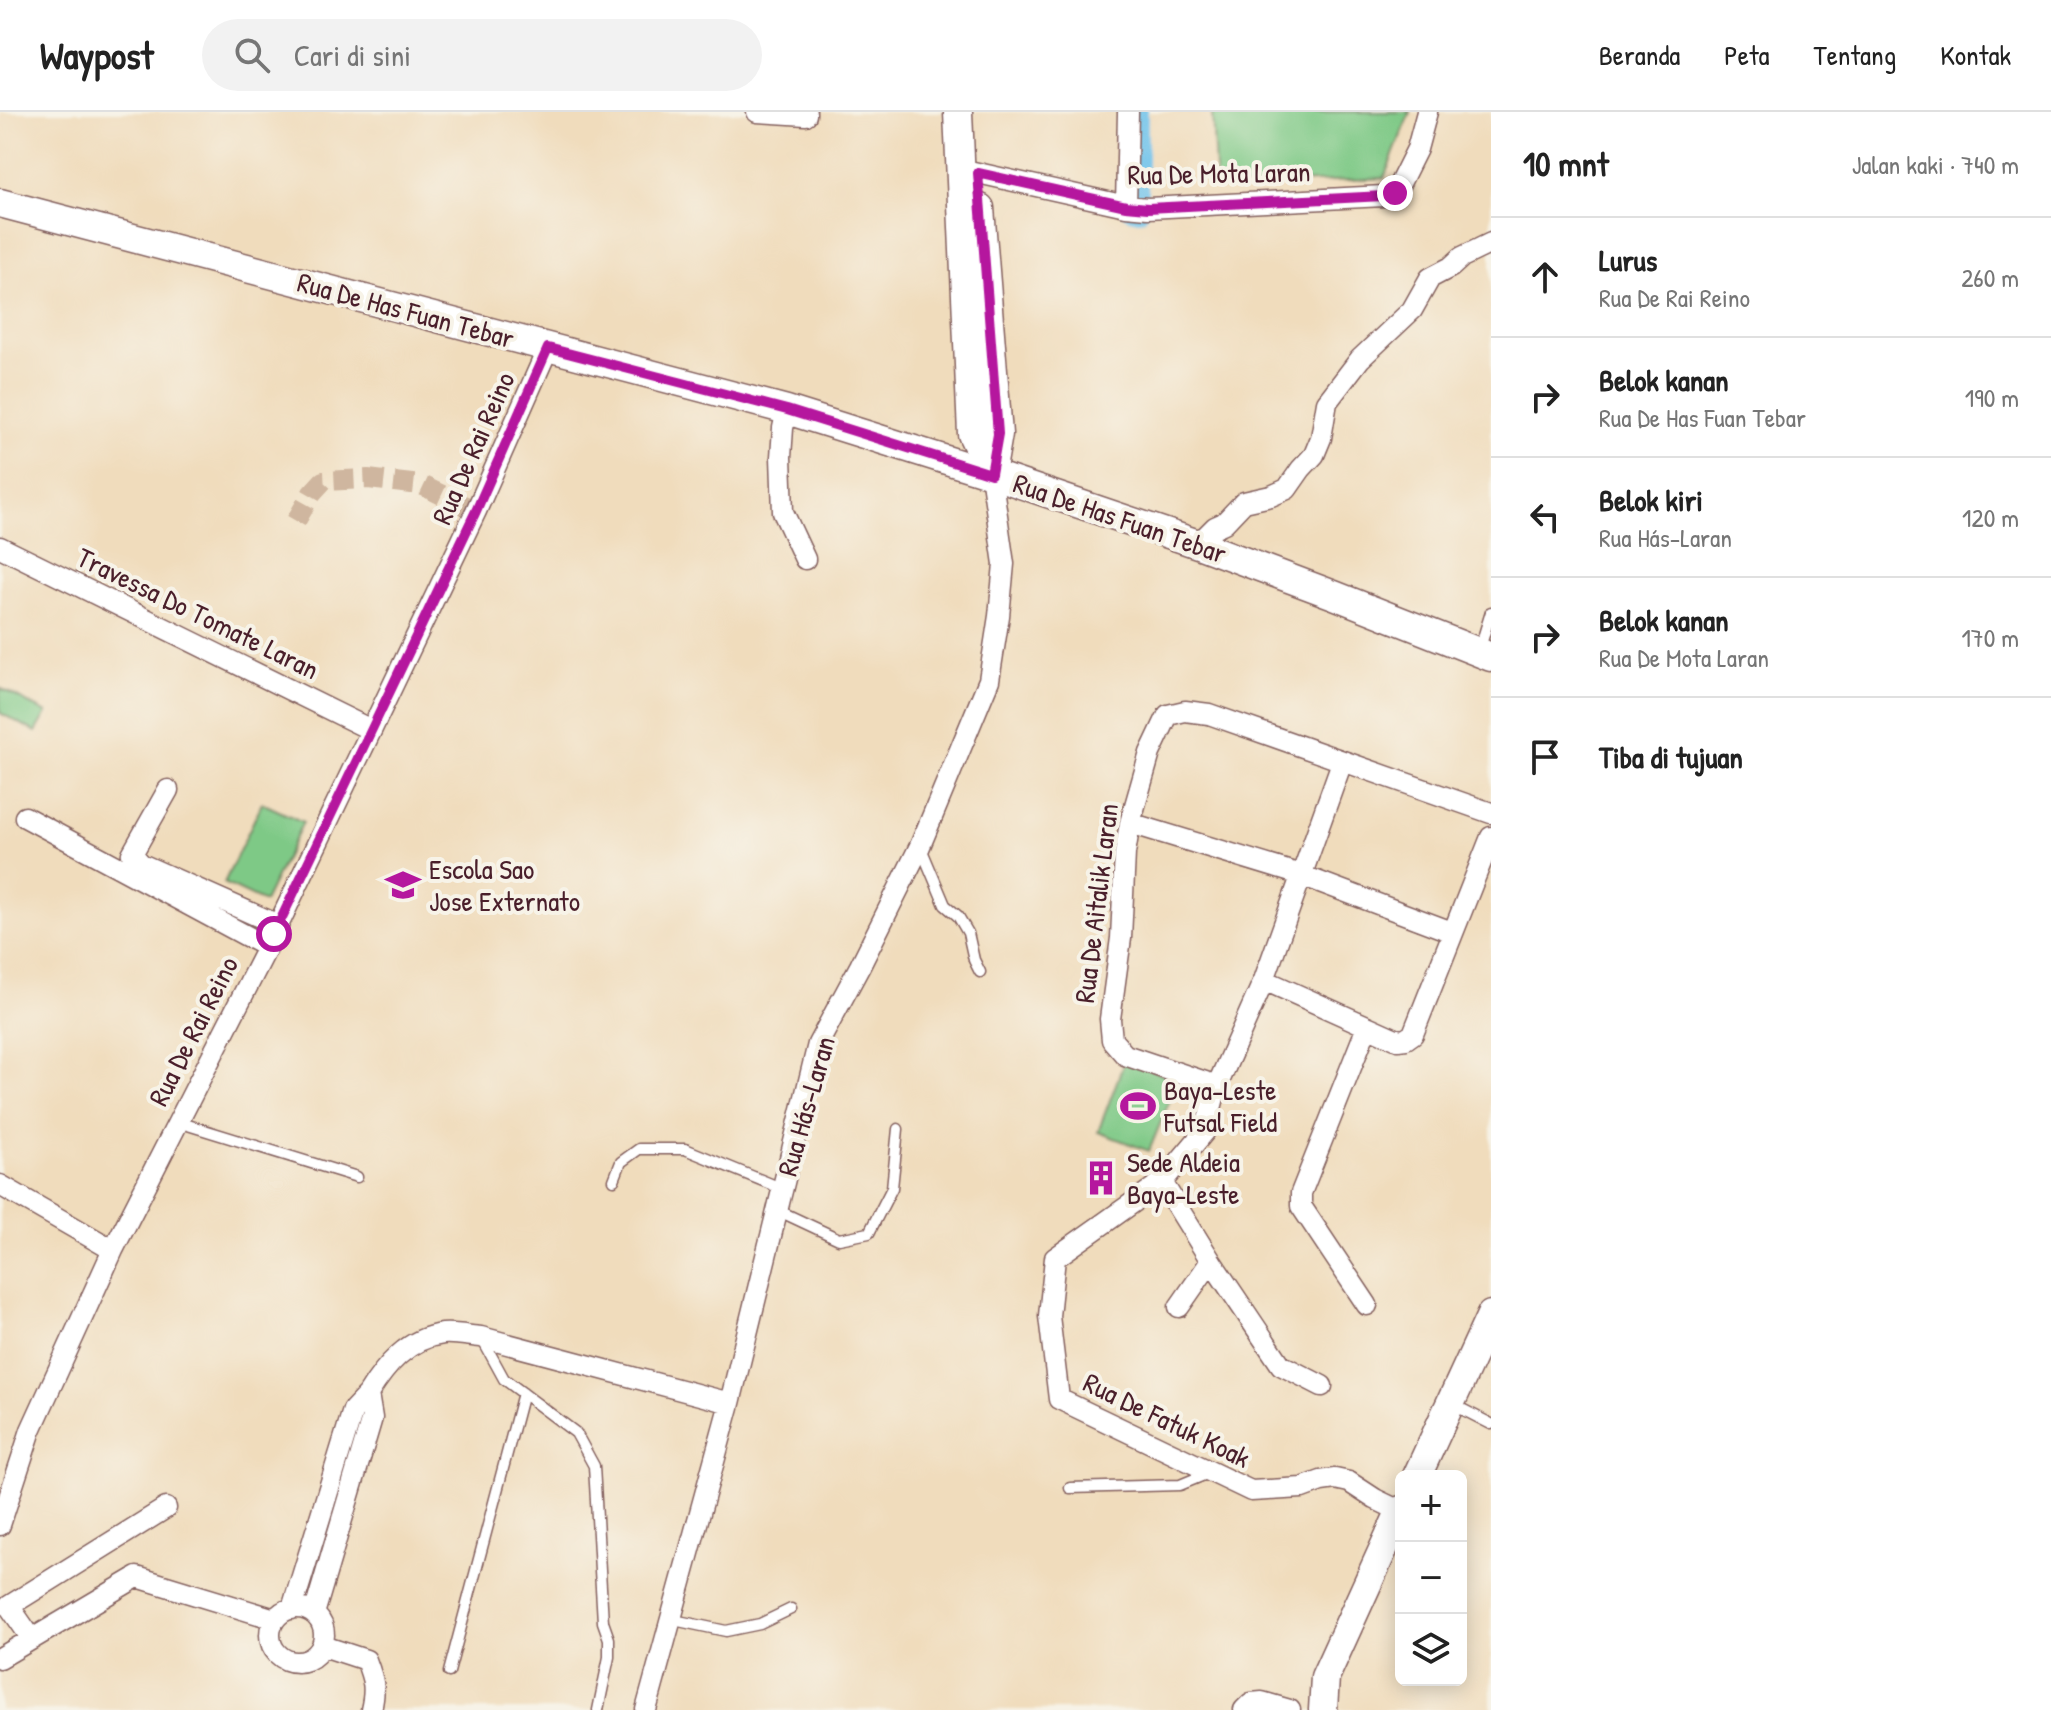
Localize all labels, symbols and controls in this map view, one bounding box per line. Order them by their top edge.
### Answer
search box [202,19,762,91]
text: Waypost [40,29,154,81]
icon: search [230,33,274,77]
text: Cari di sini [294,35,411,75]
text: Beranda [1599,36,1680,74]
text: Peta [1724,36,1770,74]
text: Tentang [1814,36,1896,74]
text: Kontak [1940,36,2011,74]
text: 10 mnt [1523,141,1609,187]
text: Jalan kaki · 740 m [1852,147,2019,182]
street label: Rua De Mota Laran [1127,152,1311,194]
route end [1377,175,1413,211]
text: Lurus [1599,240,1657,280]
icon: ahead [1523,255,1567,299]
text: 260 m [1961,260,2019,295]
street label: Rua De Has Fuan Tebar [293,263,519,357]
text: Rua De Rai Reino [1599,280,1750,315]
text: Belok kanan [1599,360,1729,400]
street label: Rua De Rai Reino [423,366,523,530]
icon: right [1523,375,1567,419]
text: 190 m [1965,380,2019,415]
text: Rua De Has Fuan Tebar [1599,400,1806,435]
street label: Rua De Has Fuan Tebar [1008,464,1232,572]
text: Belok kiri [1599,480,1703,520]
icon: left [1523,495,1567,539]
text: 120 m [1962,500,2019,535]
text: Rua Hás-Laran [1599,520,1732,555]
street label: Travessa Do Tomate Laran [71,538,325,688]
text: Belok kanan [1599,600,1729,640]
icon: right [1523,615,1567,659]
text: 170 m [1961,620,2019,655]
text: Rua De Mota Laran [1599,640,1769,675]
icon: arrive [1523,735,1567,779]
text: Tiba di tujuan [1599,737,1743,777]
street label: Rua De Aitalik Laran [1065,801,1127,1005]
place label: Escola Sao Jose Externato [429,850,580,920]
school or university icon: Escola Sao Jose Externato [384,866,422,904]
route start [256,916,292,952]
street label: Rua De Rai Reino [139,950,247,1112]
street label: Rua Hás-Laran [768,1032,844,1180]
place label: Baya-Leste Futsal Field [1163,1071,1277,1141]
sports icon: Baya-Leste Futsal Field [1119,1087,1157,1125]
place label: Sede Aldeia Baya-Leste [1127,1143,1240,1213]
building icon: Sede Aldeia Baya-Leste [1082,1159,1120,1197]
street label: Rua De Fatuk Koak [1077,1363,1257,1477]
map controls [1395,1470,1467,1686]
button: + [1395,1470,1467,1542]
button: − [1395,1542,1467,1614]
button: layers [1395,1614,1467,1686]

